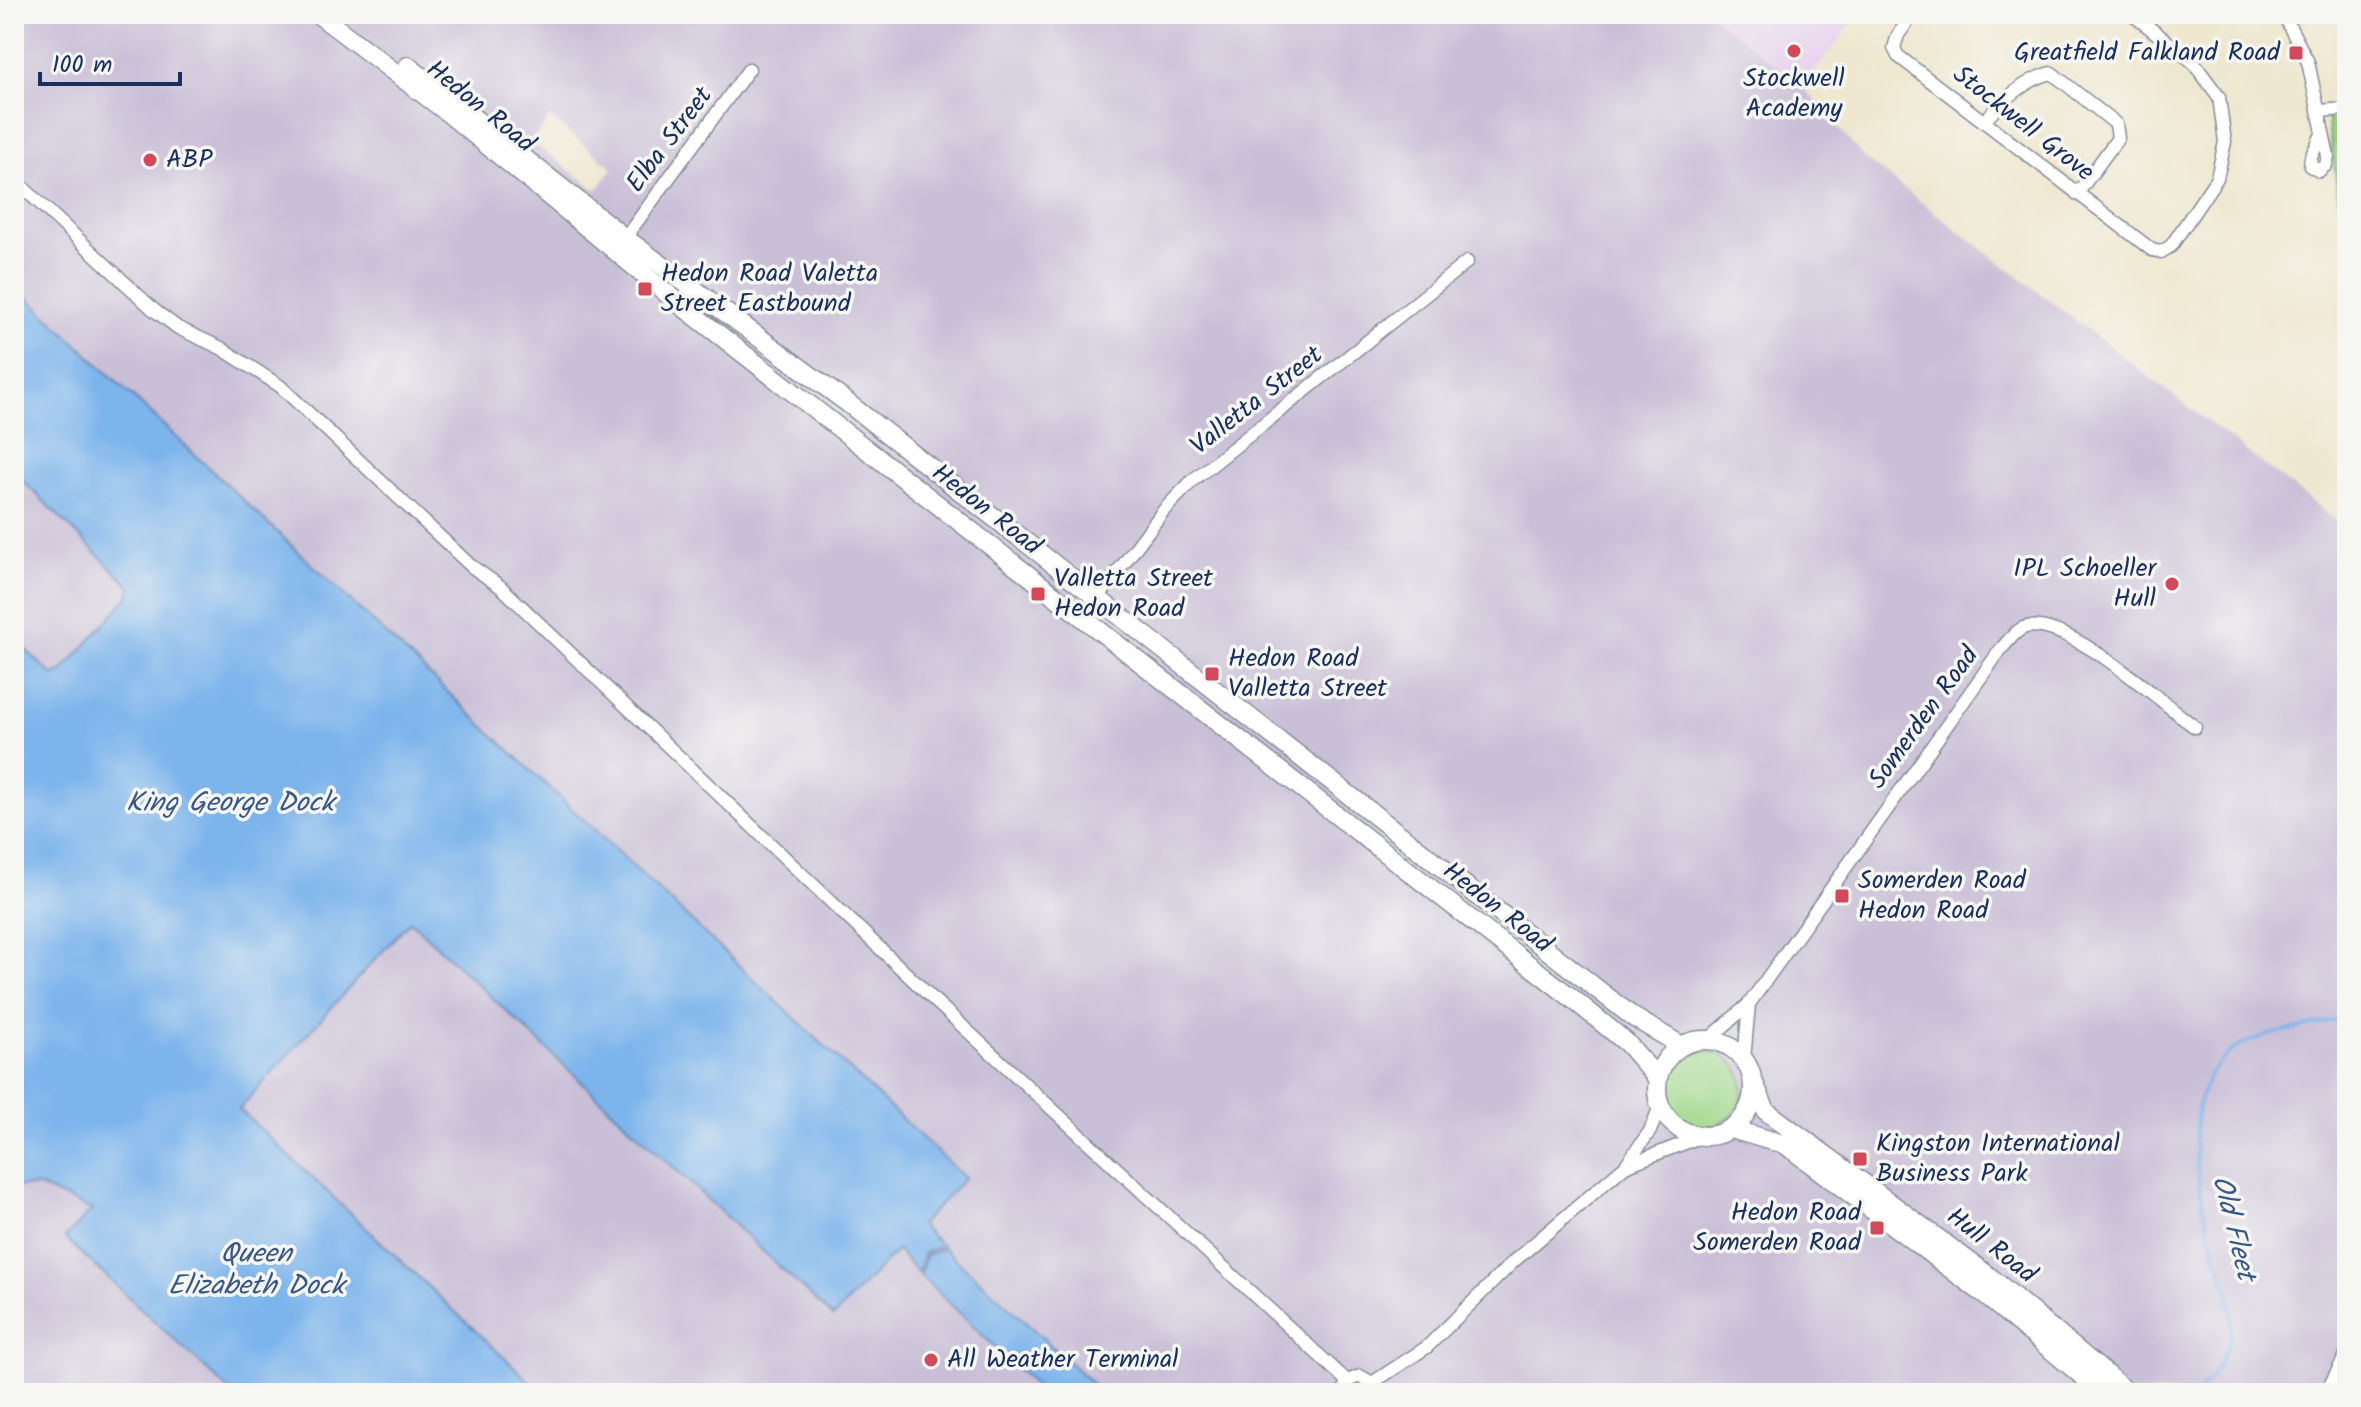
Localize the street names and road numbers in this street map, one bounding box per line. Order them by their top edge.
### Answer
street label: Hedon Road [416,50,545,165]
street label: Stockwell Grove [1943,55,2103,193]
street label: Elba Street [616,77,725,202]
street label: Valletta Street [1181,335,1333,467]
street label: Hedon Road [922,453,1051,567]
street label: Somerden Road [1858,637,1991,798]
street label: Hedon Road [1433,851,1562,965]
street label: Hull Road [1937,1197,2046,1296]

